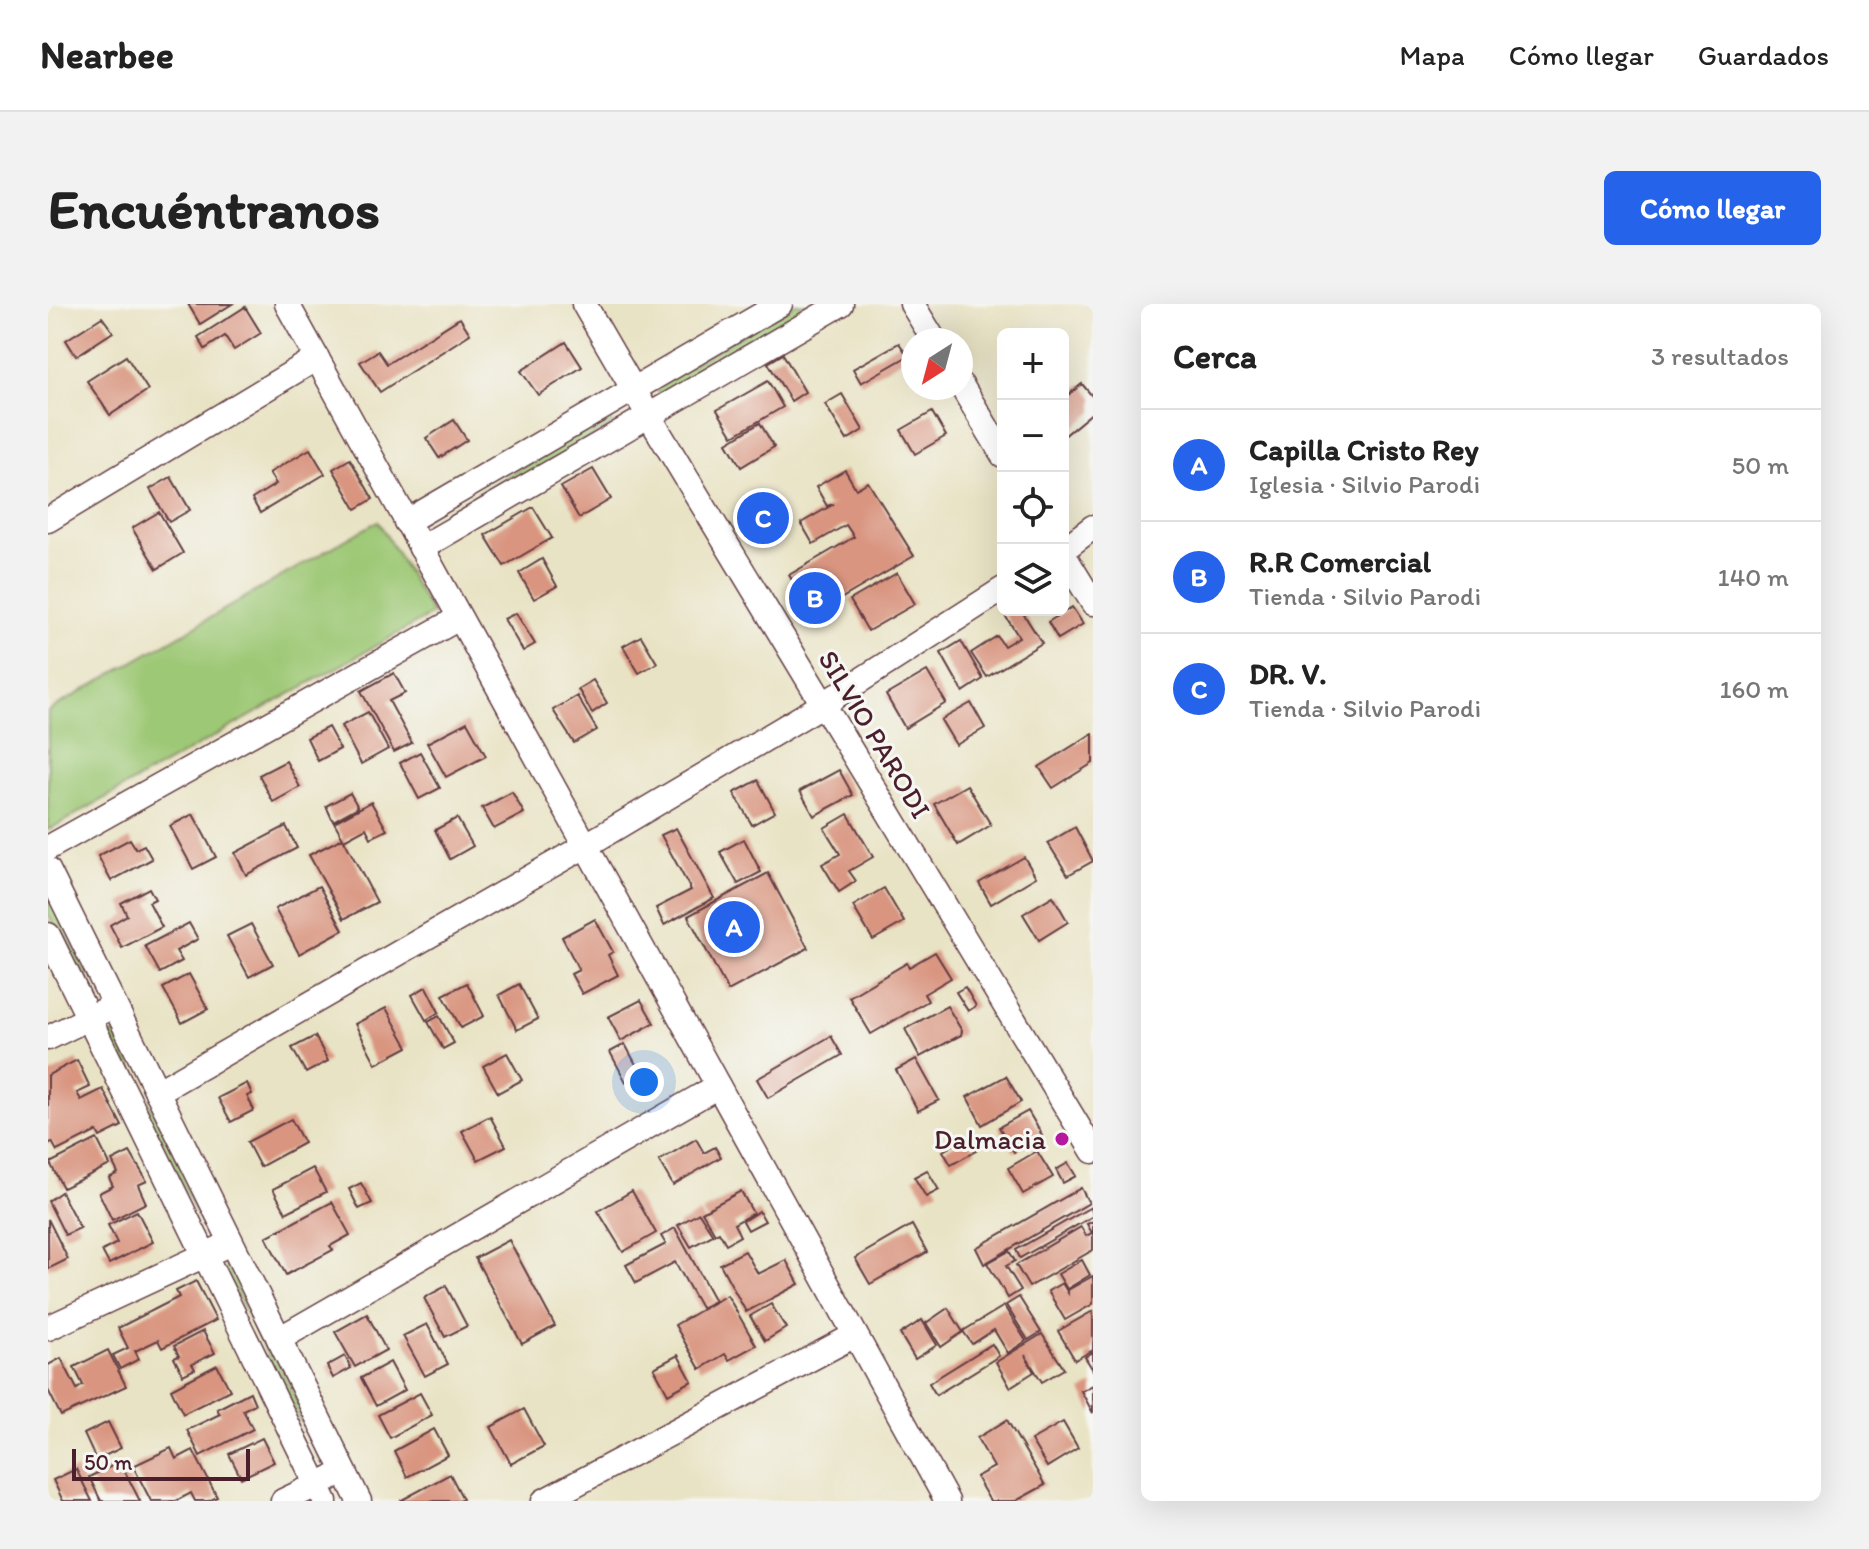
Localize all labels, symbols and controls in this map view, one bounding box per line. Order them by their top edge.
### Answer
text: Nearbee [40,32,174,78]
text: Mapa [1400,38,1465,72]
text: Cómo llegar [1509,38,1654,72]
text: Guardados [1698,38,1829,72]
button: Cómo llegar [1604,171,1821,245]
text: Encuéntranos [48,175,380,242]
north arrow [901,328,973,400]
map controls [997,328,1069,616]
button: + [997,328,1069,400]
text: Cerca [1173,336,1257,377]
text: 3 resultados [1651,340,1789,372]
button: − [997,400,1069,472]
text: Capilla Cristo Rey [1249,431,1479,468]
text: A [1191,449,1207,481]
text: 50 m [1732,449,1789,481]
text: Iglesia · Silvio Parodi [1249,468,1480,500]
button: locate [997,472,1069,544]
pin: C [737,488,789,548]
text: R.R Comercial [1249,543,1431,580]
button: layers [997,544,1069,616]
text: B [1191,561,1207,593]
text: 140 m [1718,561,1789,593]
pin: B [789,568,841,628]
text: Tienda · Silvio Parodi [1249,580,1481,612]
street label: SILVIO PARODI [811,644,939,824]
text: DR. V. [1249,655,1327,692]
text: C [1191,673,1207,705]
text: 160 m [1719,673,1789,705]
text: Tienda · Silvio Parodi [1249,692,1481,724]
pin: A [708,897,760,957]
your location [624,1062,664,1102]
place label: Dalmacia [934,1122,1046,1156]
marker: Dalmacia [1053,1130,1071,1148]
scale bar [72,1445,250,1481]
text: 50 m [84,1449,133,1476]

